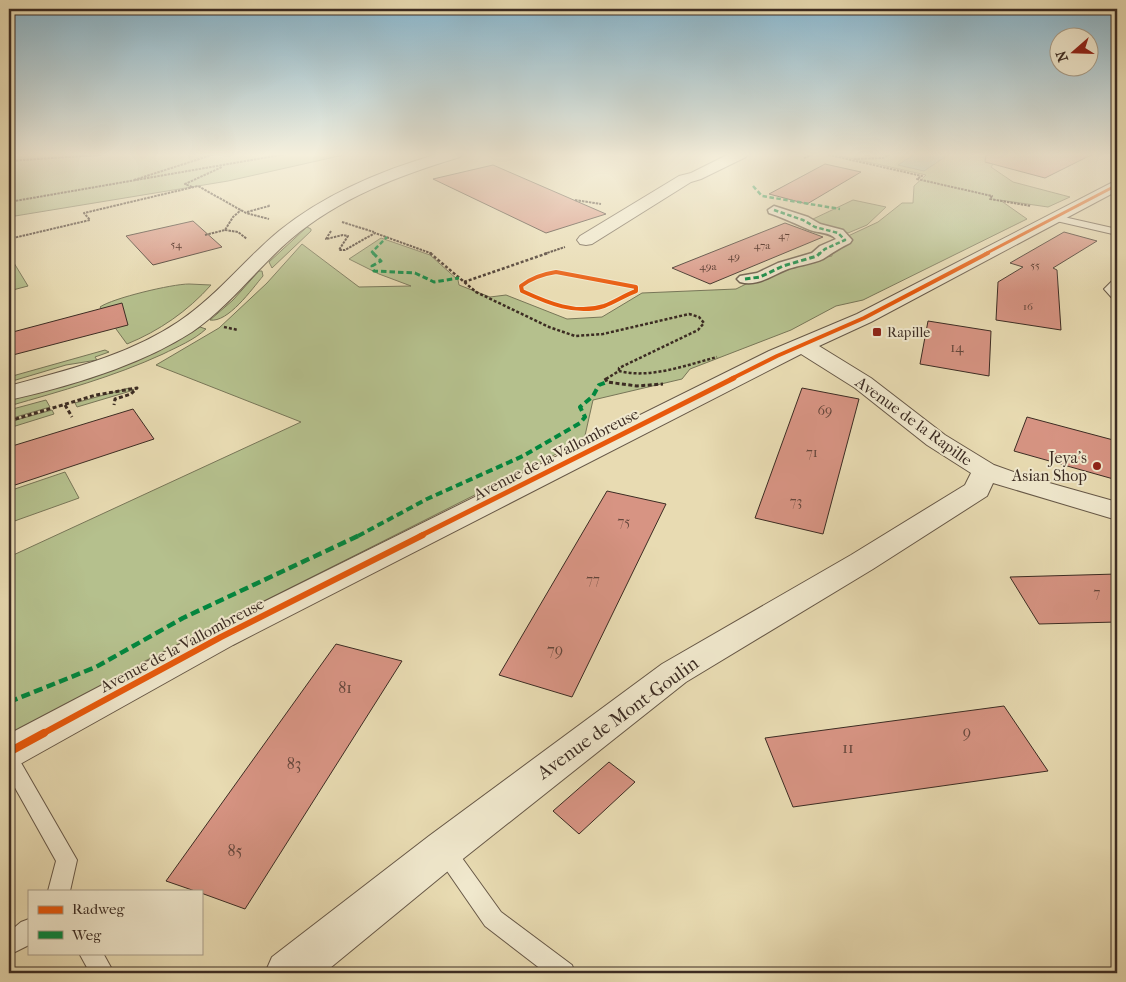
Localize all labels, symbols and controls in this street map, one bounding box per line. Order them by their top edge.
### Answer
north arrow [1048,28,1098,78]
text: N [1052,48,1072,64]
house number: 47 [778,229,790,242]
house number: 54 [170,238,182,251]
house number: 47a [754,239,771,252]
house number: 49 [728,250,740,263]
house number: 55 [1030,259,1040,272]
house number: 49a [699,260,718,273]
house number: 16 [1023,300,1033,313]
place label: Rapille [887,324,930,341]
marker: Rapille [871,326,883,338]
house number: 14 [950,339,964,356]
street label: Avenue de la Rapille [851,372,976,470]
house number: 69 [818,402,832,419]
street label: Avenue de la Vallombreuse [469,404,642,504]
house number: 71 [806,444,818,461]
place label: Jeya's Asian Shop [1011,448,1087,485]
marker: Jeya's Asian Shop [1091,460,1103,472]
house number: 73 [790,493,802,510]
house number: 75 [618,513,630,530]
house number: 77 [586,571,600,588]
house number: 7 [1094,584,1101,601]
street label: Avenue de la Vallombreuse [96,594,267,697]
house number: 79 [547,640,563,659]
street label: Avenue de Mont-Goulin [532,652,703,785]
house number: 81 [338,678,352,697]
house number: 9 [963,722,971,741]
house number: 11 [842,738,854,757]
house number: 83 [287,754,301,773]
house number: 85 [228,841,243,860]
legend [28,890,202,954]
text: Radweg [72,900,125,918]
text: Weg [71,926,102,944]

